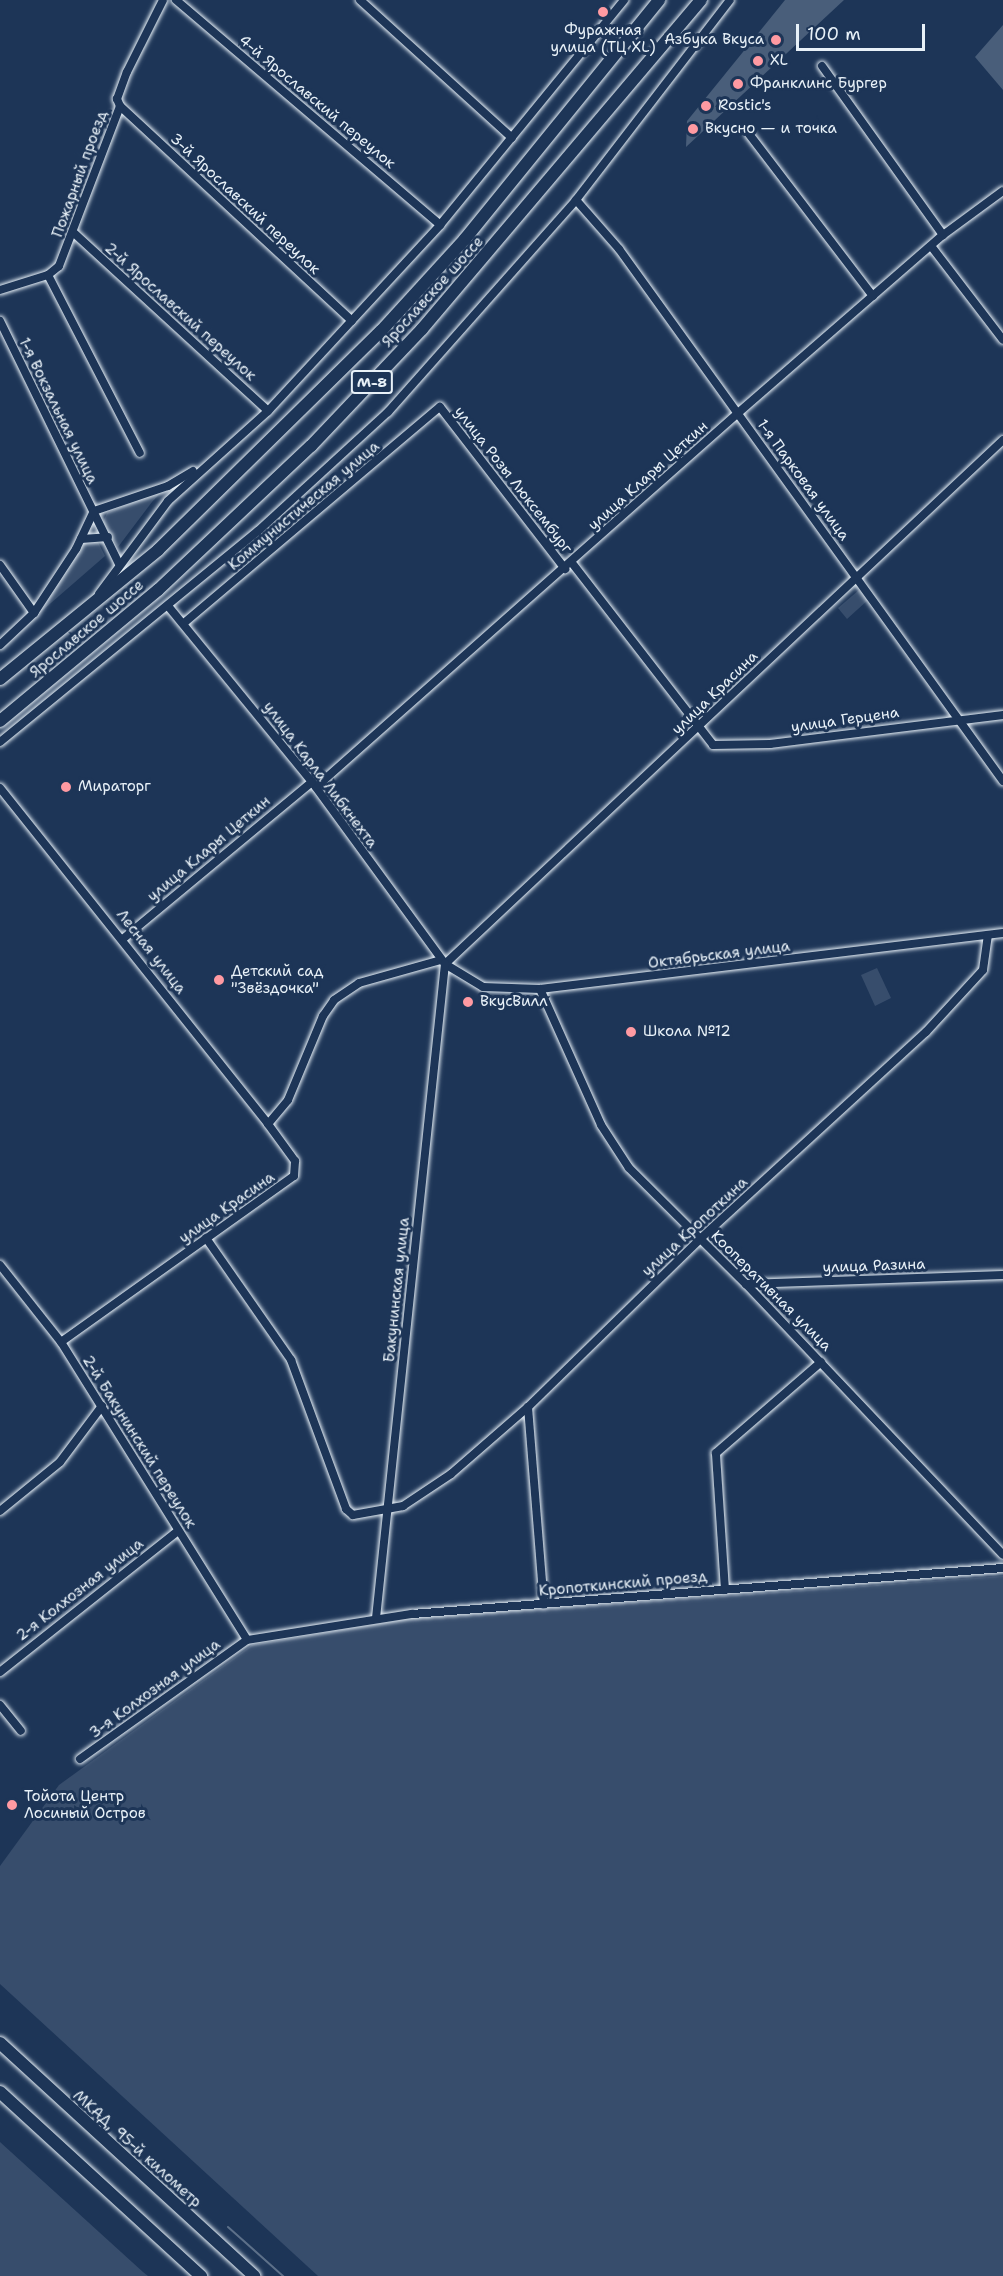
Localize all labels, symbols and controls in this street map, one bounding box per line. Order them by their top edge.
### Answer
marker: Фуражная улица (ТЦ XL) [596,5,610,19]
scale bar [799,12,928,50]
place label: Фуражная улица (ТЦ XL) [551,21,655,56]
text: 100 m [807,22,861,46]
street label: 4-й Ярославский переулок [235,31,399,173]
place label: Азбука Вкуса [664,31,764,49]
marker: Азбука Вкуса [769,33,783,47]
place label: XL [770,52,788,70]
marker: XL [751,54,765,68]
place label: Франклинс Бургер [750,75,887,93]
marker: Франклинс Бургер [731,77,745,91]
place label: Rostic's [718,97,771,115]
marker: Rostic's [699,99,713,113]
street label: Пожарный проезд [49,108,111,240]
place label: Вкусно — и точка [705,120,837,138]
marker: Вкусно — и точка [686,122,700,136]
street label: 3-й Ярославский переулок [166,130,324,278]
street label: Ярославское шоссе [379,233,487,351]
street label: 2-й Ярославский переулок [101,239,259,385]
street label: 1-я Вокзальная улица [15,335,101,487]
road number: М-8 [350,371,394,393]
street label: улица Розы Люксембург [450,403,576,557]
street label: 1-я Парковая улица [753,416,853,544]
street label: улица Клары Цеткин [584,418,712,534]
street label: Коммунистическая улица [225,438,383,574]
street label: Ярославское шоссе [27,576,147,682]
street label: улица Красина [668,647,762,739]
street label: улица Карла Либкнехта [259,698,381,852]
street label: улица Герцена [790,704,900,736]
place label: Мираторг [78,778,151,796]
marker: Мираторг [59,780,73,794]
street label: улица Клары Цеткин [144,792,274,906]
street label: Лесная улица [112,906,190,998]
street label: Октябрьская улица [647,937,791,973]
place label: Детский сад "Звёздочка" [231,962,323,997]
marker: Детский сад "Звёздочка" [212,973,226,987]
place label: ВкусВилл [480,993,548,1011]
marker: ВкусВилл [461,995,475,1009]
place label: Школа №12 [643,1023,731,1041]
marker: Школа №12 [624,1025,638,1039]
street label: улица Красина [176,1168,278,1248]
street label: улица Кропоткина [639,1174,751,1280]
street label: Бакунинская улица [380,1217,414,1363]
street label: Кооперативная улица [707,1227,835,1355]
street label: улица Разина [822,1255,926,1277]
street label: 2-й Бакунинский переулок [78,1352,200,1532]
street label: 2-я Колхозная улица [13,1535,147,1645]
street label: Кропоткинский проезд [538,1568,708,1600]
street label: 3-я Колхозная улица [86,1636,224,1742]
place label: Тойота Центр Лосиный Остров [24,1787,146,1822]
marker: Тойота Центр Лосиный Остров [5,1798,19,1812]
street label: МКАД, 95-й километр [69,2087,205,2211]

